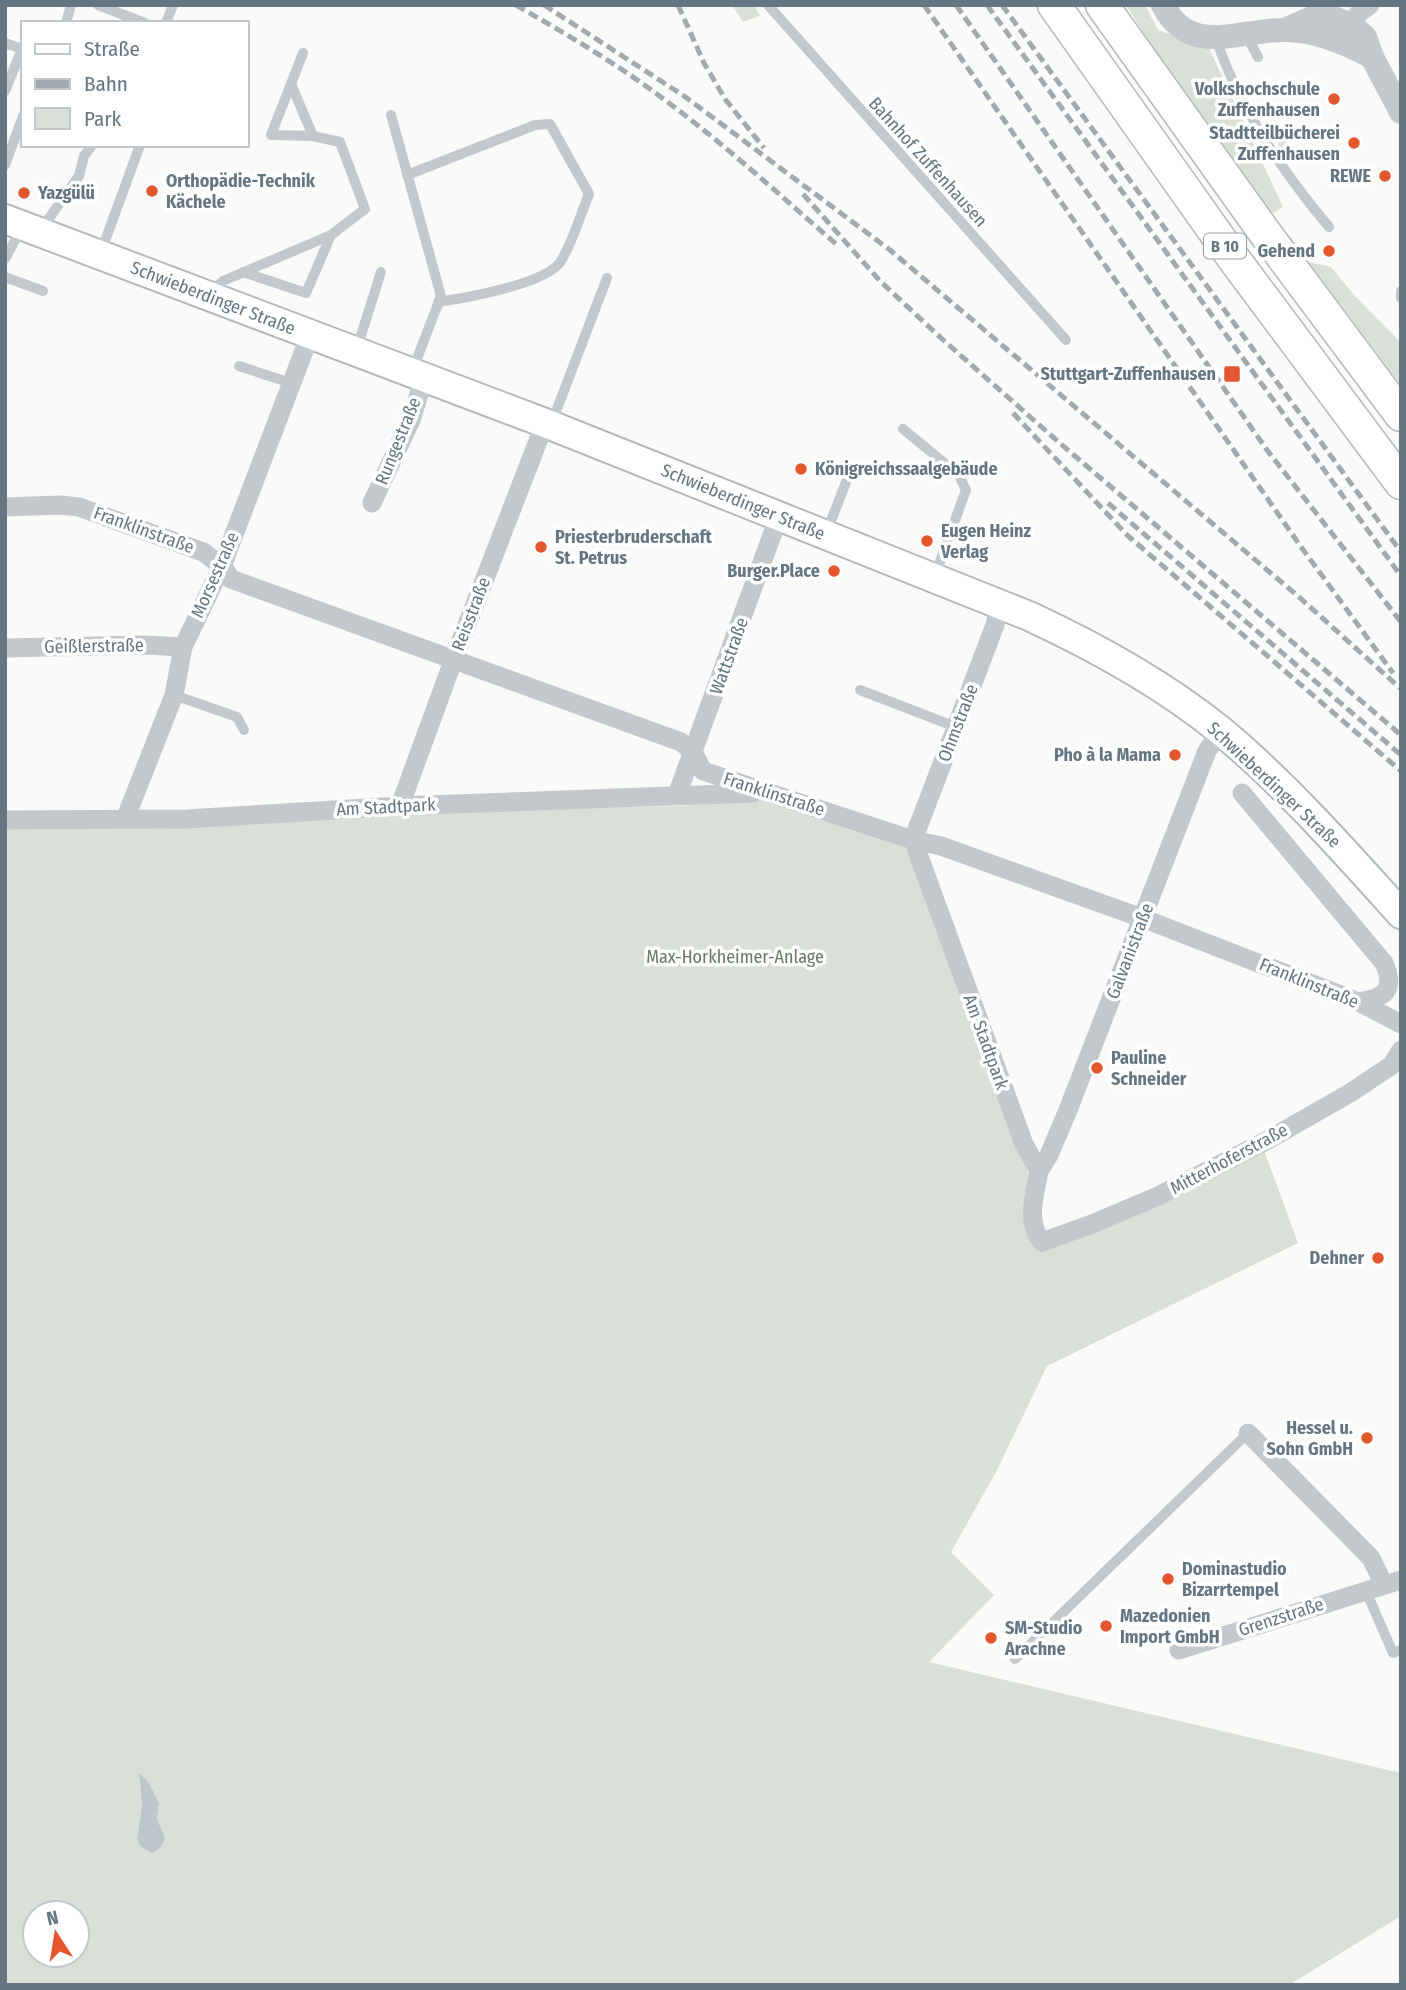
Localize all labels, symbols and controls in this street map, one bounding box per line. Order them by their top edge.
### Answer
legend [21,21,248,147]
text: Straße [84,36,140,62]
text: Bahn [84,71,128,97]
place label: Volkshochschule Zuffenhausen [1194,78,1320,121]
marker: Volkshochschule Zuffenhausen [1326,91,1342,107]
street label: Bahnhof Zuffenhausen [864,93,992,231]
text: Park [84,106,122,132]
place label: Stadtteilbücherei Zuffenhausen [1209,122,1340,165]
marker: Stadtteilbücherei Zuffenhausen [1346,135,1362,151]
place label: REWE [1330,165,1371,187]
marker: REWE [1377,168,1393,184]
place label: Orthopädie-Technik Kächele [166,170,316,213]
place label: Yazgülü [37,182,95,204]
marker: Orthopädie-Technik Kächele [144,183,160,199]
marker: Yazgülü [16,185,32,201]
road number: B 10 [1204,234,1246,258]
place label: Gehend [1257,240,1315,262]
marker: Gehend [1321,243,1337,259]
street label: Schwieberdinger Straße [128,256,299,340]
place label: Stuttgart-Zuffenhausen [1040,363,1216,385]
marker: Stuttgart-Zuffenhausen [1222,364,1242,384]
street label: Rungestraße [370,394,426,488]
place label: Königreichssaalgebäude [815,458,998,480]
street label: Schwieberdinger Straße [658,459,828,545]
marker: Königreichssaalgebäude [793,461,809,477]
street label: Franklinstraße [91,502,197,558]
place label: Eugen Heinz Verlag [940,520,1032,563]
place label: Priesterbruderschaft St. Petrus [555,526,712,569]
street label: Morsestraße [186,529,244,621]
marker: Eugen Heinz Verlag [919,533,935,549]
marker: Priesterbruderschaft St. Petrus [533,539,549,555]
place label: Burger.Place [727,560,820,582]
marker: Burger.Place [826,563,842,579]
street label: Reisstraße [447,574,495,654]
street label: Wattstraße [705,614,753,697]
street label: Geißlerstraße [44,634,144,658]
street label: Ohmstraße [933,681,983,765]
street label: Schwieberdinger Straße [1203,717,1345,853]
place label: Pho à la Mama [1054,744,1161,766]
marker: Pho à la Mama [1167,747,1183,763]
street label: Franklinstraße [721,767,827,821]
street label: Am Stadtpark [336,793,437,821]
street label: Galvanistraße [1102,900,1158,1002]
park label: Max-Horkheimer-Anlage [646,946,824,968]
street label: Franklinstraße [1256,953,1362,1013]
street label: Am Stadtpark [959,991,1014,1093]
place label: Pauline Schneider [1111,1047,1187,1090]
marker: Pauline Schneider [1089,1060,1105,1076]
street label: Mitterhoferstraße [1167,1119,1292,1199]
place label: Dehner [1310,1247,1364,1269]
marker: Dehner [1370,1250,1386,1266]
place label: Hessel u. Sohn GmbH [1266,1417,1353,1460]
marker: Hessel u. Sohn GmbH [1359,1430,1375,1446]
place label: Dominastudio Bizarrtempel [1182,1558,1287,1601]
marker: Dominastudio Bizarrtempel [1160,1571,1176,1587]
street label: Grenzstraße [1236,1593,1326,1641]
place label: Mazedonien Import GmbH [1120,1605,1220,1648]
place label: SM-Studio Arachne [1004,1617,1083,1660]
marker: Mazedonien Import GmbH [1098,1618,1114,1634]
marker: SM-Studio Arachne [983,1630,999,1646]
north arrow [21,1899,91,1969]
text: N [45,1905,61,1930]

